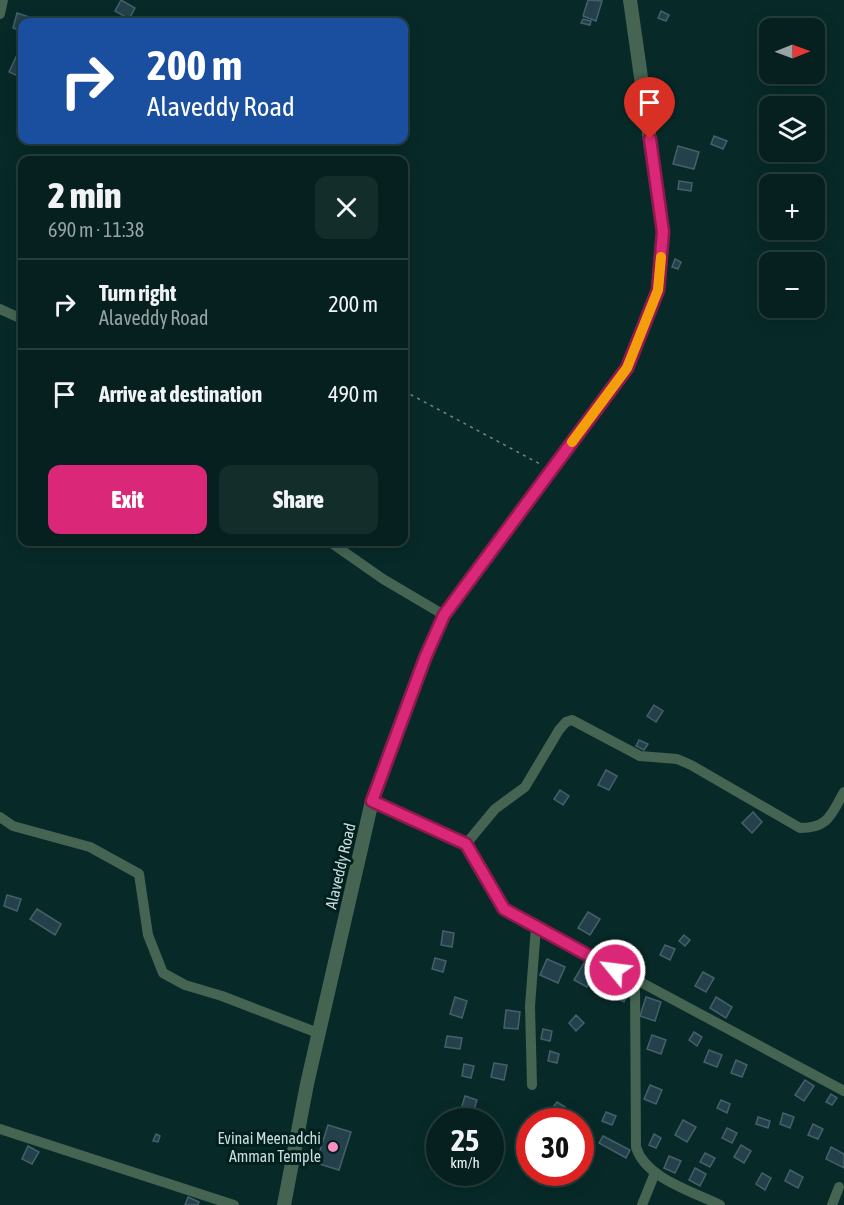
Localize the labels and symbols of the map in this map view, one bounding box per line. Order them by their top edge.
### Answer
north arrow [759,18,825,84]
pin [624,77,675,139]
street label: Alaveddy Road [321,821,360,911]
position arrow [583,938,647,1002]
speed limit sign: 30 [516,1108,594,1186]
place label: Evinai Meenadchi Amman Temple [218,1129,321,1166]
marker: Evinai Meenadchi Amman Temple [326,1140,340,1154]

